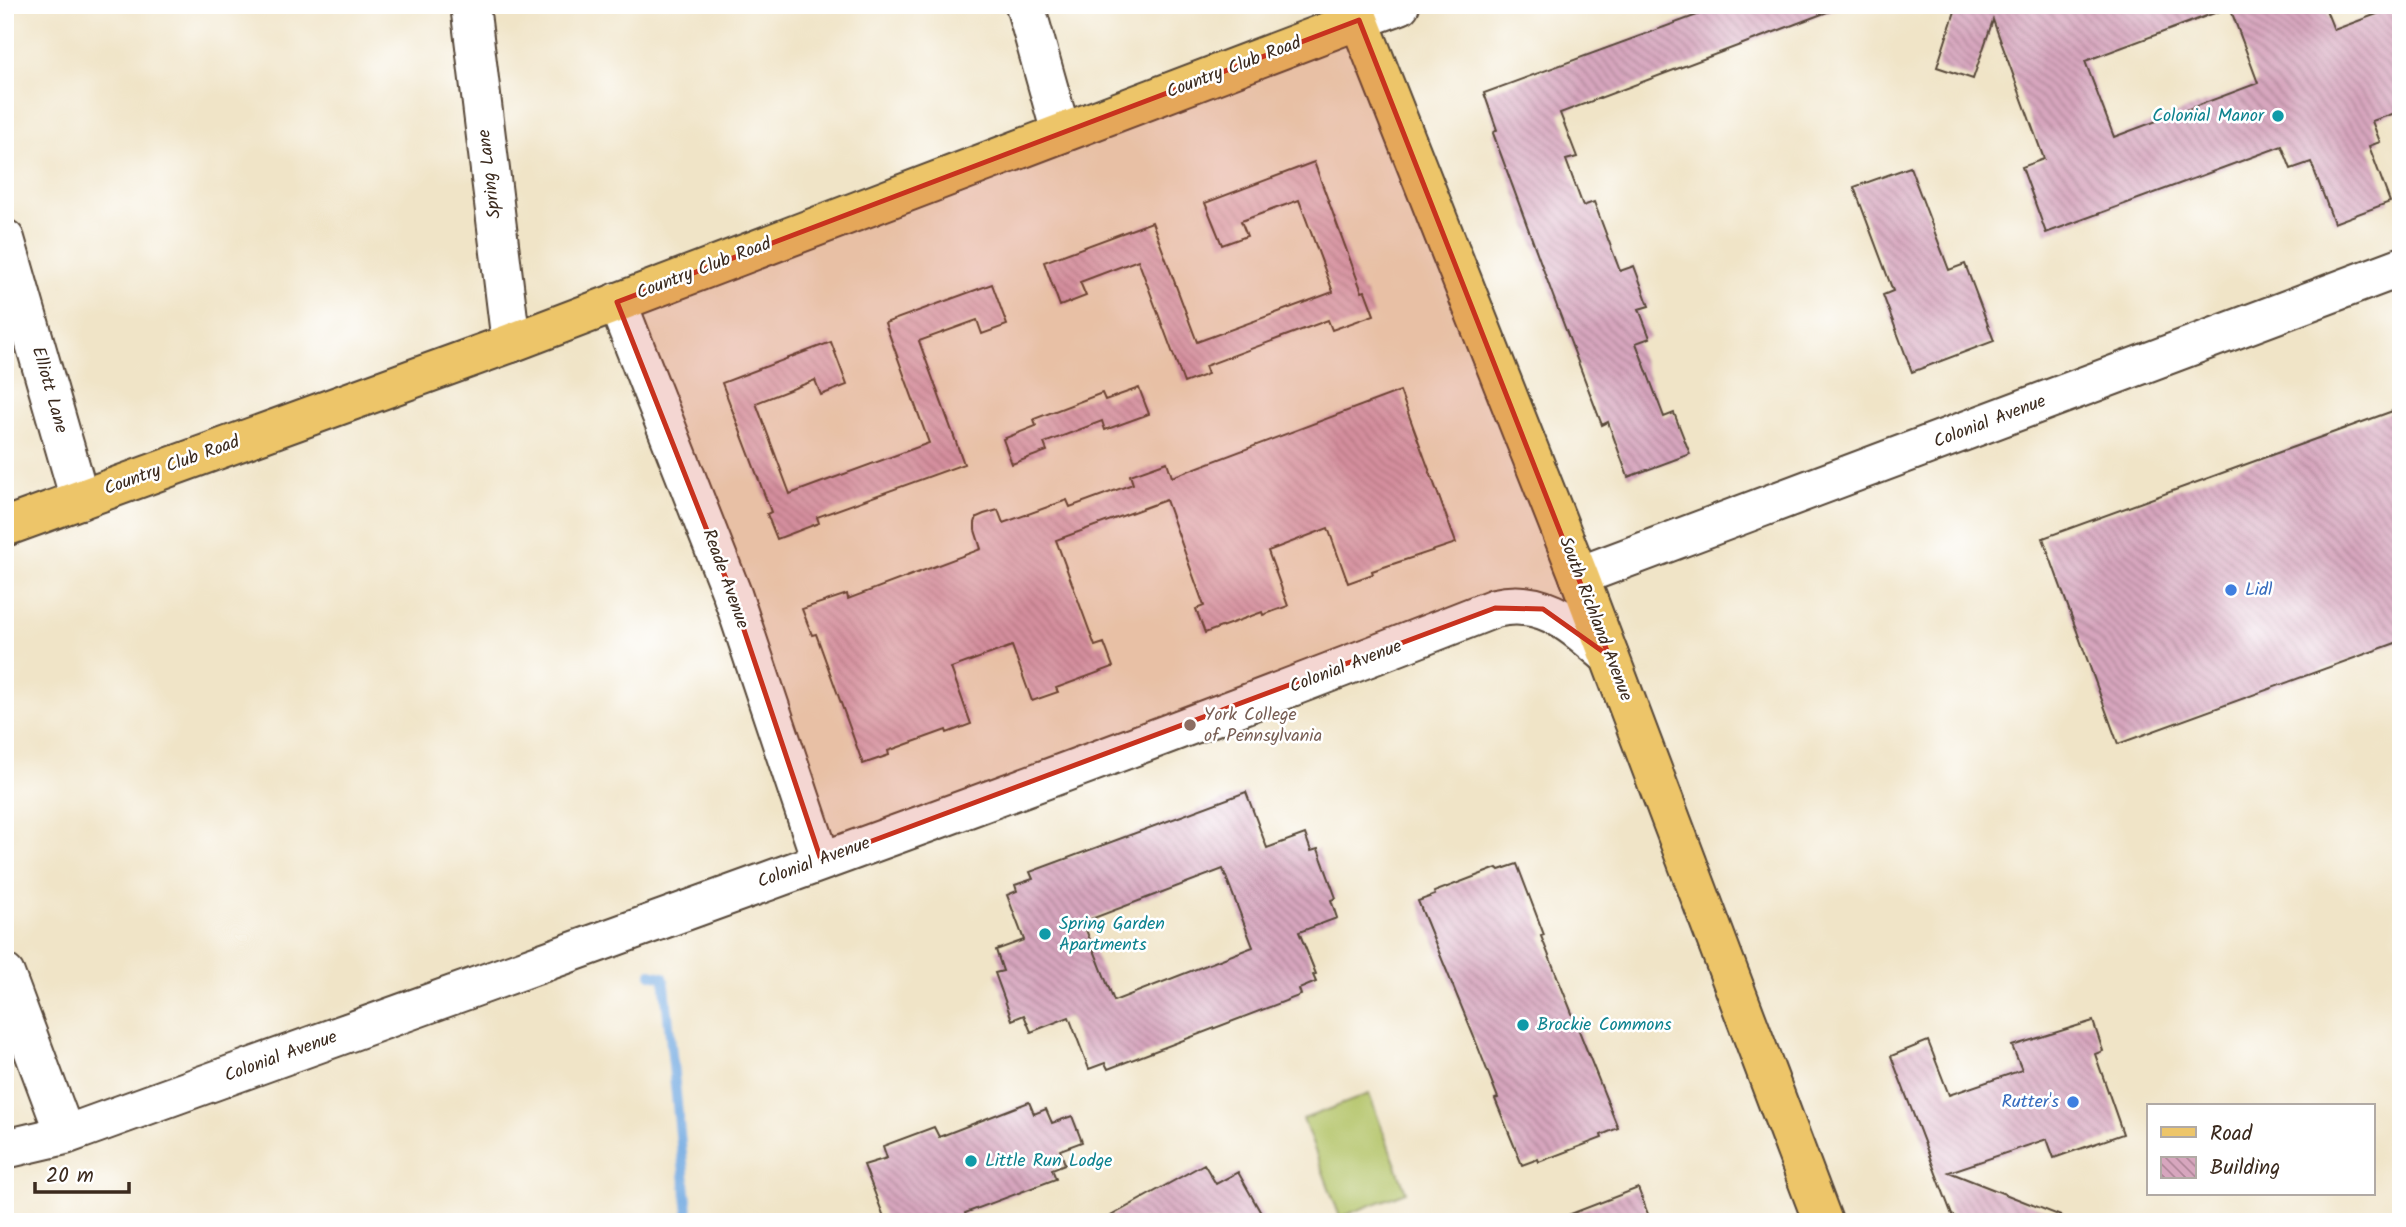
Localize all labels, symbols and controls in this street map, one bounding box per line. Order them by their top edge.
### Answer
street label: Country Club Road [1162,29,1307,107]
place label: Colonial Manor [2152,102,2265,131]
marker: Colonial Manor [2270,108,2286,124]
street label: Spring Lane [470,128,510,220]
street label: Country Club Road [632,230,777,308]
street label: Elliott Lane [23,343,75,437]
street label: Colonial Avenue [1930,387,2050,457]
street label: Country Club Road [100,428,245,504]
street label: Reade Avenue [694,525,756,633]
street label: South Richland Avenue [1550,532,1640,706]
place label: Lidl [2245,576,2273,605]
marker: Lidl [2223,582,2239,598]
street label: Colonial Avenue [1286,632,1406,702]
place label: York College of Pennsylvania [1204,701,1322,751]
marker: York College of Pennsylvania [1182,717,1198,733]
street label: Colonial Avenue [753,829,875,897]
place label: Spring Garden Apartments [1059,910,1165,960]
marker: Spring Garden Apartments [1037,926,1053,942]
place label: Brockie Commons [1537,1011,1672,1040]
marker: Brockie Commons [1515,1017,1531,1033]
street label: Colonial Avenue [220,1023,342,1091]
place label: Rutter's [2002,1088,2059,1117]
marker: Rutter's [2065,1094,2081,1110]
legend [2147,1104,2374,1196]
text: Road [2210,1118,2253,1151]
place label: Little Run Lodge [985,1147,1112,1176]
scale bar [35,1150,130,1194]
text: Building [2210,1152,2280,1185]
marker: Little Run Lodge [963,1153,979,1169]
text: 20 m [46,1160,94,1193]

